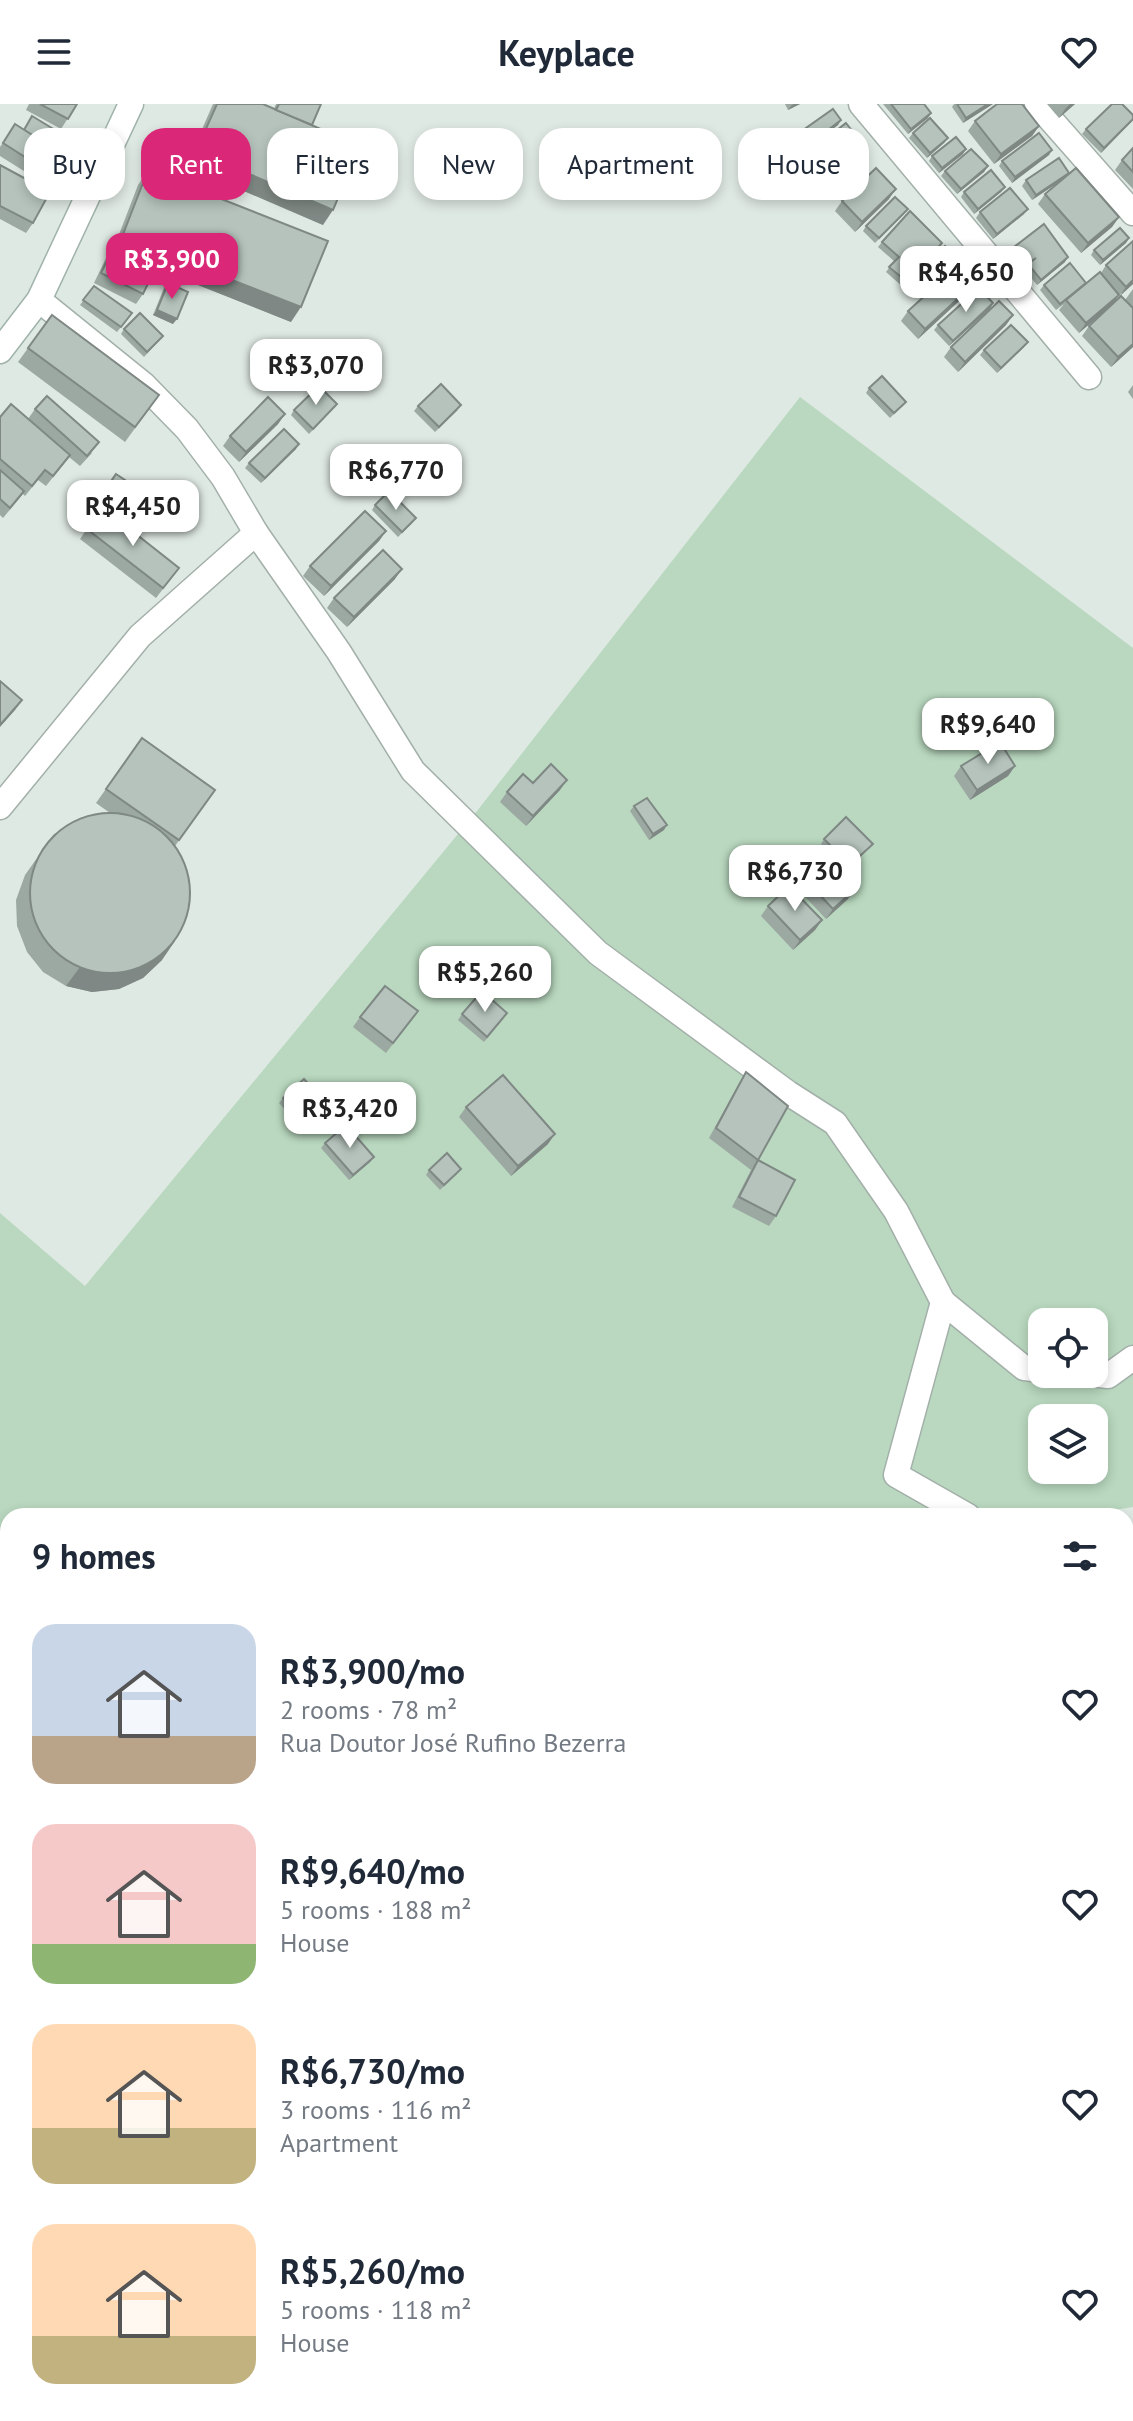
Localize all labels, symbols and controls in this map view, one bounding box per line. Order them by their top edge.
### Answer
text: Keyplace [498,29,635,76]
icon: menu [32,30,76,74]
icon: heart [1057,30,1101,74]
chip: Buy [24,128,125,200]
chip: Rent [141,128,251,200]
chip: Filters [267,128,398,200]
chip: New [414,128,523,200]
chip: Apartment [539,128,722,200]
chip: House [738,128,869,200]
pin: R$3,900 [98,233,246,301]
text: R$3,900 [124,242,220,275]
pin: R$4,650 [892,246,1040,314]
text: R$4,650 [918,255,1014,288]
pin: R$3,070 [242,339,390,407]
text: R$3,070 [268,348,364,381]
pin: R$6,770 [322,444,470,512]
text: R$6,770 [348,453,444,486]
pin: R$4,450 [59,480,207,548]
text: R$4,450 [85,489,181,522]
pin: R$9,640 [914,698,1062,766]
text: R$9,640 [940,707,1036,740]
pin: R$6,730 [721,845,869,913]
text: R$6,730 [747,854,843,887]
pin: R$5,260 [411,946,559,1014]
text: R$5,260 [437,955,533,988]
pin: R$3,420 [276,1082,424,1150]
text: R$3,420 [302,1091,398,1124]
map controls [1028,1308,1108,1484]
button: locate [1028,1308,1108,1388]
button: layers [1028,1404,1108,1484]
text: 9 homes [32,1534,156,1578]
icon: filters [1058,1534,1102,1578]
text: R$3,900/mo [280,1649,465,1693]
icon: home [96,1656,192,1752]
icon: heart [1058,1682,1102,1726]
text: 2 rooms · 78 m² [280,1693,457,1726]
text: Rua Doutor José Rufino Bezerra [280,1726,626,1759]
text: R$9,640/mo [280,1849,465,1893]
icon: home [96,1856,192,1952]
icon: heart [1058,1882,1102,1926]
text: 5 rooms · 188 m² [280,1893,472,1926]
text: House [280,1926,350,1959]
text: R$6,730/mo [280,2049,465,2093]
icon: home [96,2056,192,2152]
icon: heart [1058,2082,1102,2126]
text: 3 rooms · 116 m² [280,2093,472,2126]
text: Apartment [280,2126,398,2159]
text: R$5,260/mo [280,2249,465,2293]
icon: home [96,2256,192,2352]
icon: heart [1058,2282,1102,2326]
text: 5 rooms · 118 m² [280,2293,472,2326]
text: House [280,2326,350,2359]

